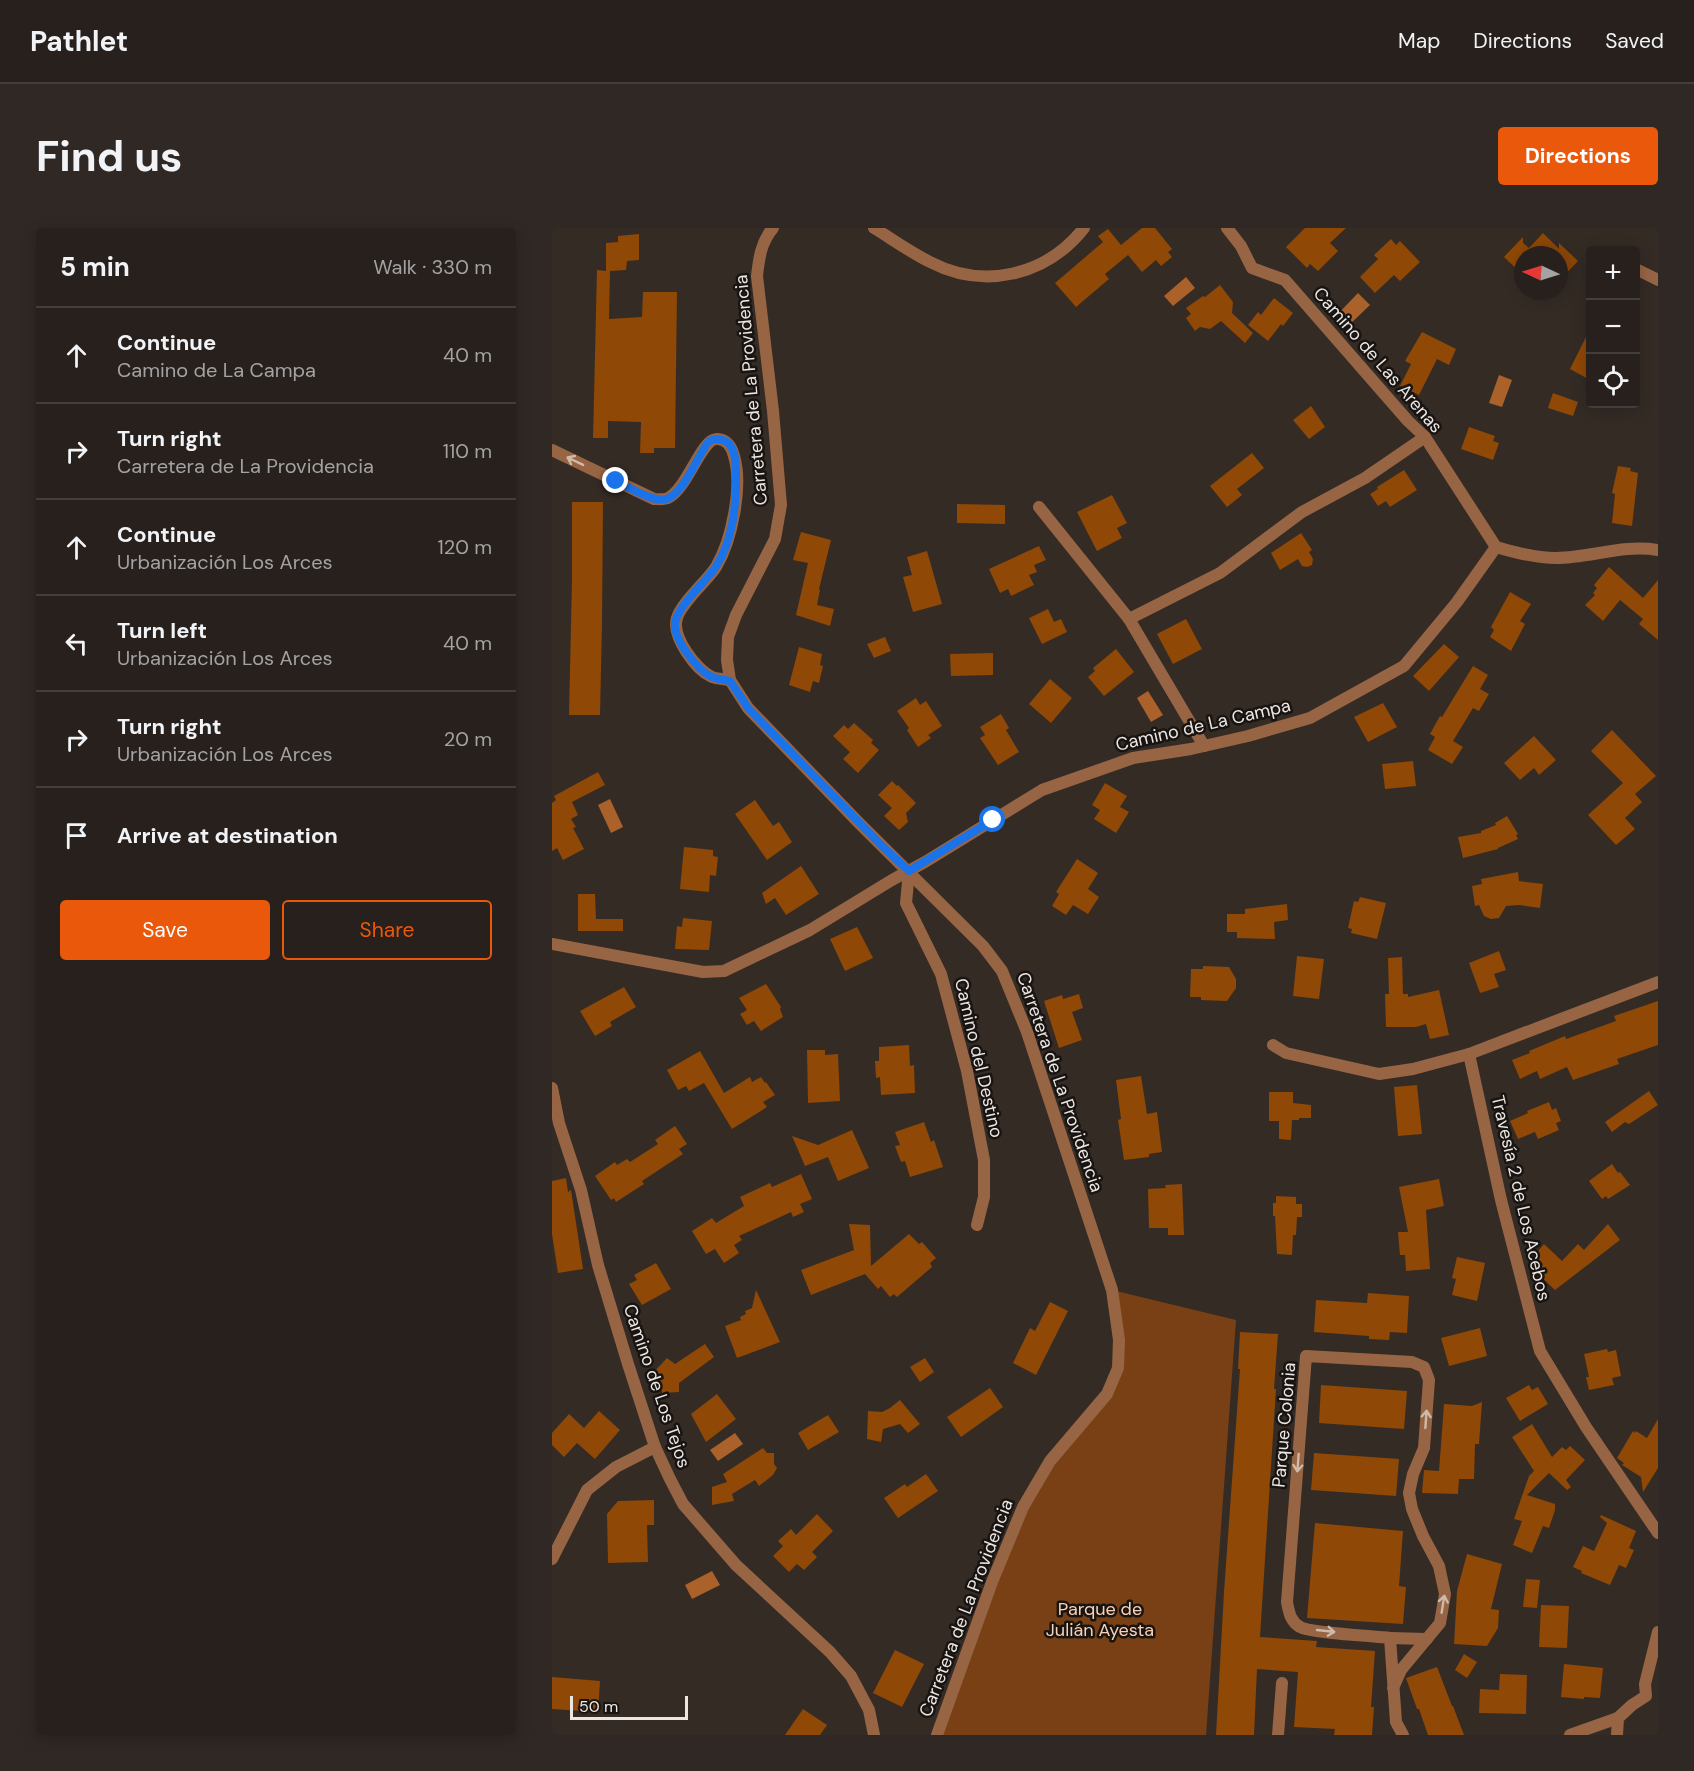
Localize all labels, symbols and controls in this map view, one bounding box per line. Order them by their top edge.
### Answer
text: Pathlet [30,23,128,60]
text: Map [1398,27,1440,55]
text: Directions [1473,27,1572,55]
text: Saved [1605,27,1664,55]
button: Directions [1498,127,1658,185]
text: Find us [36,129,182,184]
north arrow [1514,246,1568,300]
map controls [1586,246,1640,408]
button: + [1586,246,1640,300]
text: 5 min [60,250,130,284]
text: Walk · 330 m [373,254,492,280]
street label: Carretera de La Providencia [729,274,773,506]
street label: Camino de Las Arenas [1308,282,1448,438]
button: − [1586,300,1640,354]
text: Continue [117,328,216,357]
icon: ahead [60,339,93,372]
text: 40 m [443,342,492,368]
button: locate [1586,354,1640,408]
text: Camino de La Campa [117,357,316,383]
text: Turn right [117,424,222,453]
icon: right [60,435,93,468]
text: 110 m [443,438,492,464]
text: Carretera de La Providencia [117,453,374,479]
one-way arrow [566,455,584,467]
route end [602,467,628,493]
text: Continue [117,520,216,549]
icon: ahead [60,531,93,564]
text: 120 m [438,534,492,560]
text: Urbanización Los Arces [117,549,333,575]
text: Turn left [117,616,207,645]
icon: left [60,627,93,660]
text: 40 m [443,630,492,656]
text: Urbanización Los Arces [117,645,333,671]
street label: Camino de La Campa [1113,693,1293,757]
text: Turn right [117,712,222,741]
icon: right [60,723,93,756]
text: 20 m [444,726,492,752]
text: Urbanización Los Arces [117,741,333,767]
route start [979,806,1005,832]
icon: arrive [60,819,93,852]
text: Arrive at destination [117,821,338,850]
button: Save [60,900,270,960]
button: Share [282,900,492,960]
street label: Carretera de La Providencia [1011,969,1109,1195]
street label: Camino del Destino [949,976,1009,1140]
street label: Travesía 2 de Los Acebos [1486,1093,1556,1303]
street label: Camino de Los Tejos [618,1301,696,1471]
street label: Parque Colonia [1267,1361,1301,1489]
one-way arrow [1421,1409,1432,1429]
one-way arrow [1292,1452,1303,1472]
street label: Carretera de La Providencia [913,1496,1019,1720]
one-way arrow [1438,1594,1449,1614]
park label: Parque de Julián Ayesta [1046,1597,1154,1642]
one-way arrow [1315,1626,1335,1637]
scale bar [570,1693,688,1720]
text: 50 m [579,1696,618,1717]

